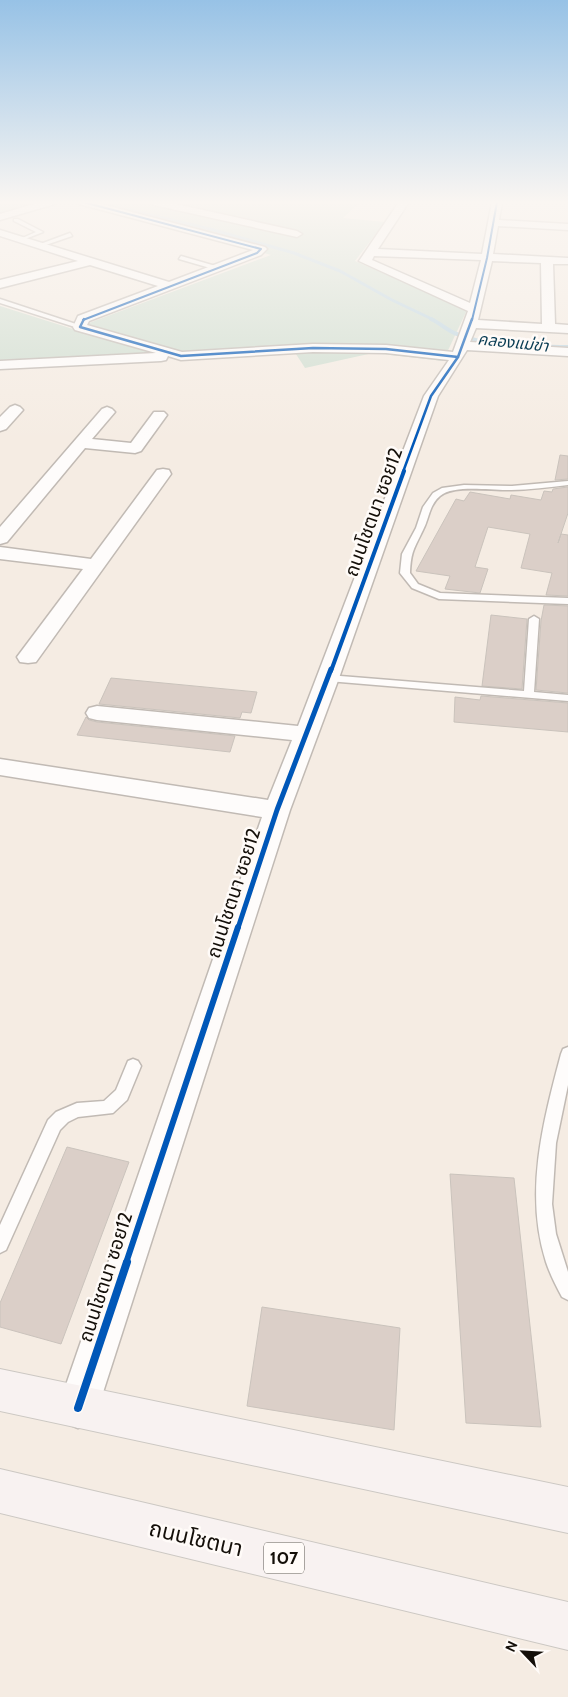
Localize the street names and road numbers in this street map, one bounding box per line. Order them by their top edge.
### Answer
street label: ถนนโชตนา ซอย12 [340,445,407,580]
street label: ถนนโชตนา ซอย12 [202,825,265,961]
street label: ถนนโชตนา ซอย12 [74,1209,137,1345]
street label: ถนนโชตนา [146,1515,245,1562]
road number: 107 [264,1542,304,1574]

